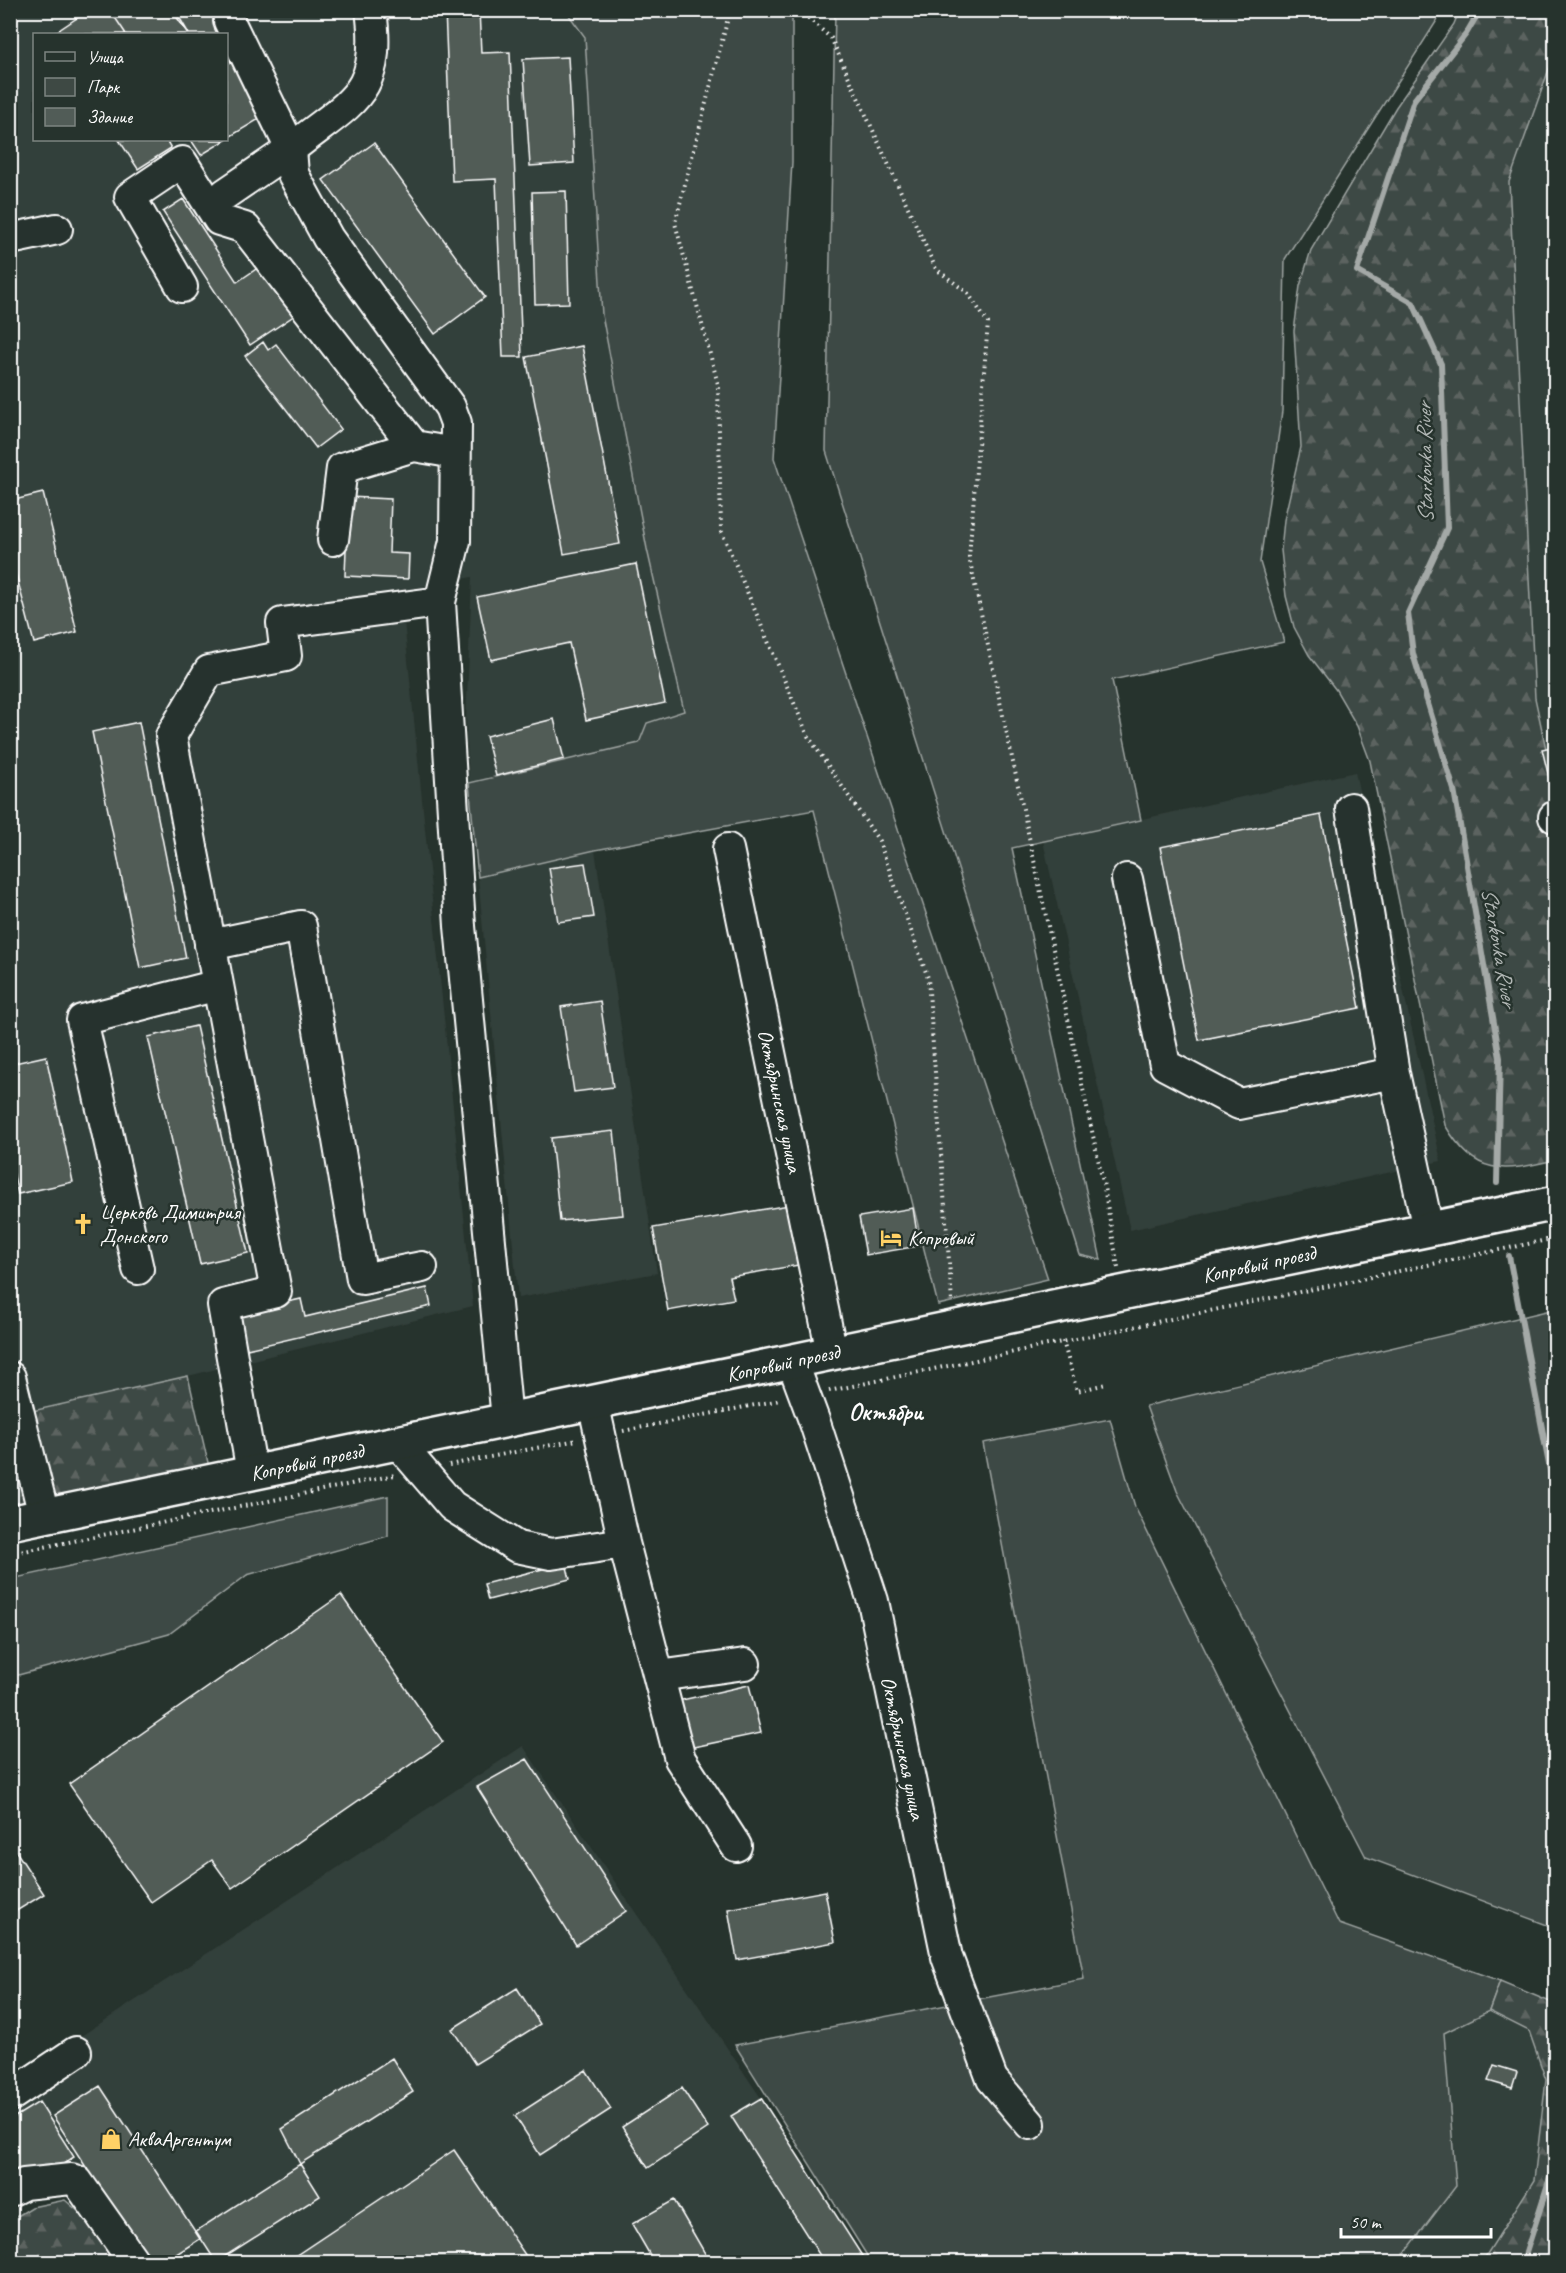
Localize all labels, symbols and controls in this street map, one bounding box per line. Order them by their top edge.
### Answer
legend [33,33,228,141]
text: Улица [87,46,124,68]
text: Парк [87,76,121,98]
text: Здание [87,106,133,128]
water label: Starkovka River [1410,399,1440,523]
water label: Starkovka River [1475,886,1524,1012]
street label: Октябринская улица [752,1027,808,1177]
place label: Церковь Димитрия Донского [100,1199,242,1249]
church icon: Церковь Димитрия Донского [71,1212,95,1236]
place label: Копровый [908,1225,975,1251]
hotel icon: Копровый [879,1226,903,1250]
street label: Копровый проезд [1200,1239,1320,1289]
street label: Копровый проезд [724,1338,844,1388]
district label: Октябри [849,1397,925,1427]
street label: Копровый проезд [248,1437,368,1487]
street label: Октябринская улица [875,1674,931,1824]
place label: АкваАргентум [128,2126,232,2152]
shop icon: АкваАргентум [99,2127,123,2151]
scale bar [1341,2201,1491,2239]
text: 50 m [1350,2211,1383,2233]

